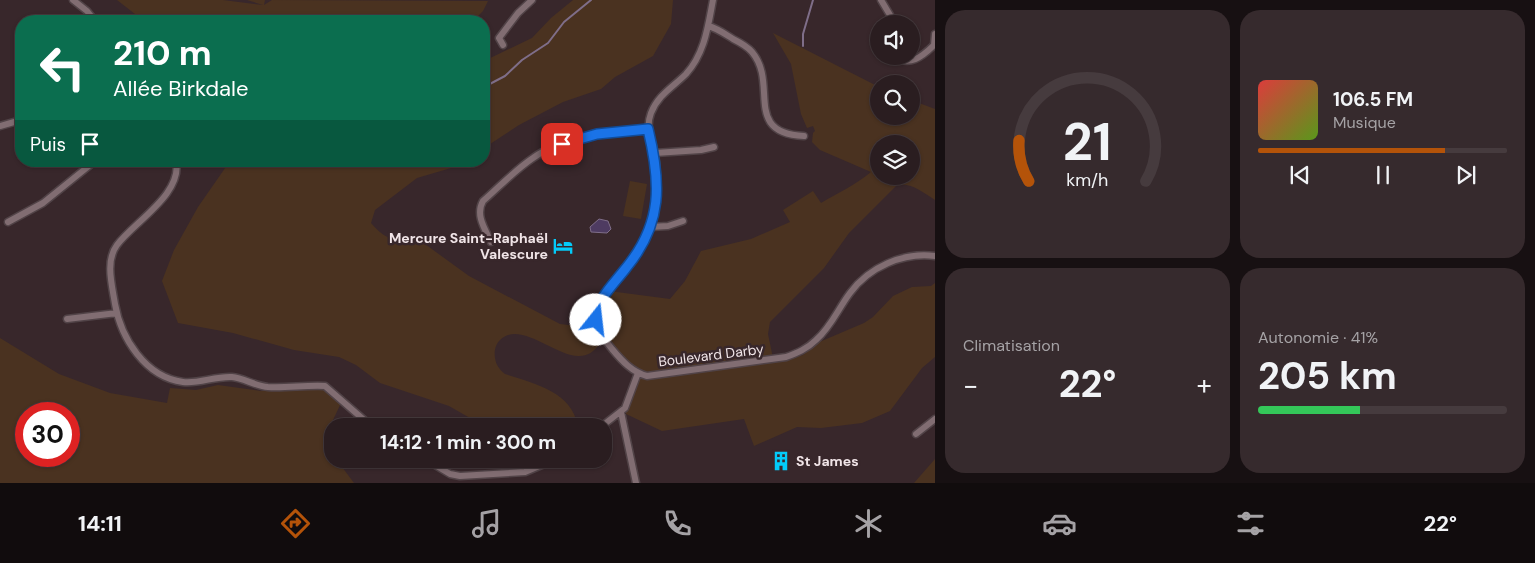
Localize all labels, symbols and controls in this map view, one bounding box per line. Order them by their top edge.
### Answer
map controls [870,15,920,185]
button: sound [870,15,920,65]
text: 210 m [113,30,212,76]
icon: left [30,35,95,100]
text: Allée Birkdale [113,74,248,103]
button: search [870,75,920,125]
text: 106.5 FM [1333,87,1413,112]
text: 21 [1063,108,1112,176]
text: Musique [1333,112,1396,133]
pin [541,123,583,165]
icon: arrive [76,130,104,158]
icon: arrive [548,130,576,158]
text: Puis [30,132,66,157]
button: layers [870,135,920,185]
icon: previous [1286,161,1314,189]
icon: pause [1369,161,1397,189]
icon: next [1452,161,1480,189]
text: km/h [1066,168,1109,192]
place label: Mercure Saint-Raphaël Valescure [389,229,548,263]
hotel icon: Mercure Saint-Raphaël Valescure [552,235,574,257]
position arrow [569,293,621,345]
text: Autonomie · 41% [1258,327,1378,348]
text: Climatisation [963,335,1060,356]
street label: Boulevard Darby [657,340,765,370]
text: 205 km [1258,351,1397,401]
text: 22° [1059,359,1116,409]
text: − [963,367,978,404]
text: + [1197,367,1212,404]
speed limit sign: 30 [15,402,80,467]
text: 14:12 · 1 min · 300 m [380,430,556,455]
building icon: St James [770,450,792,472]
place label: St James [796,452,859,470]
icon: directions [278,506,313,541]
icon: music [469,506,504,541]
icon: phone [660,506,695,541]
icon: climate [851,506,886,541]
icon: car [1042,506,1077,541]
icon: filters [1233,506,1268,541]
text: 14:11 [78,509,122,538]
text: 22° [1424,509,1457,538]

